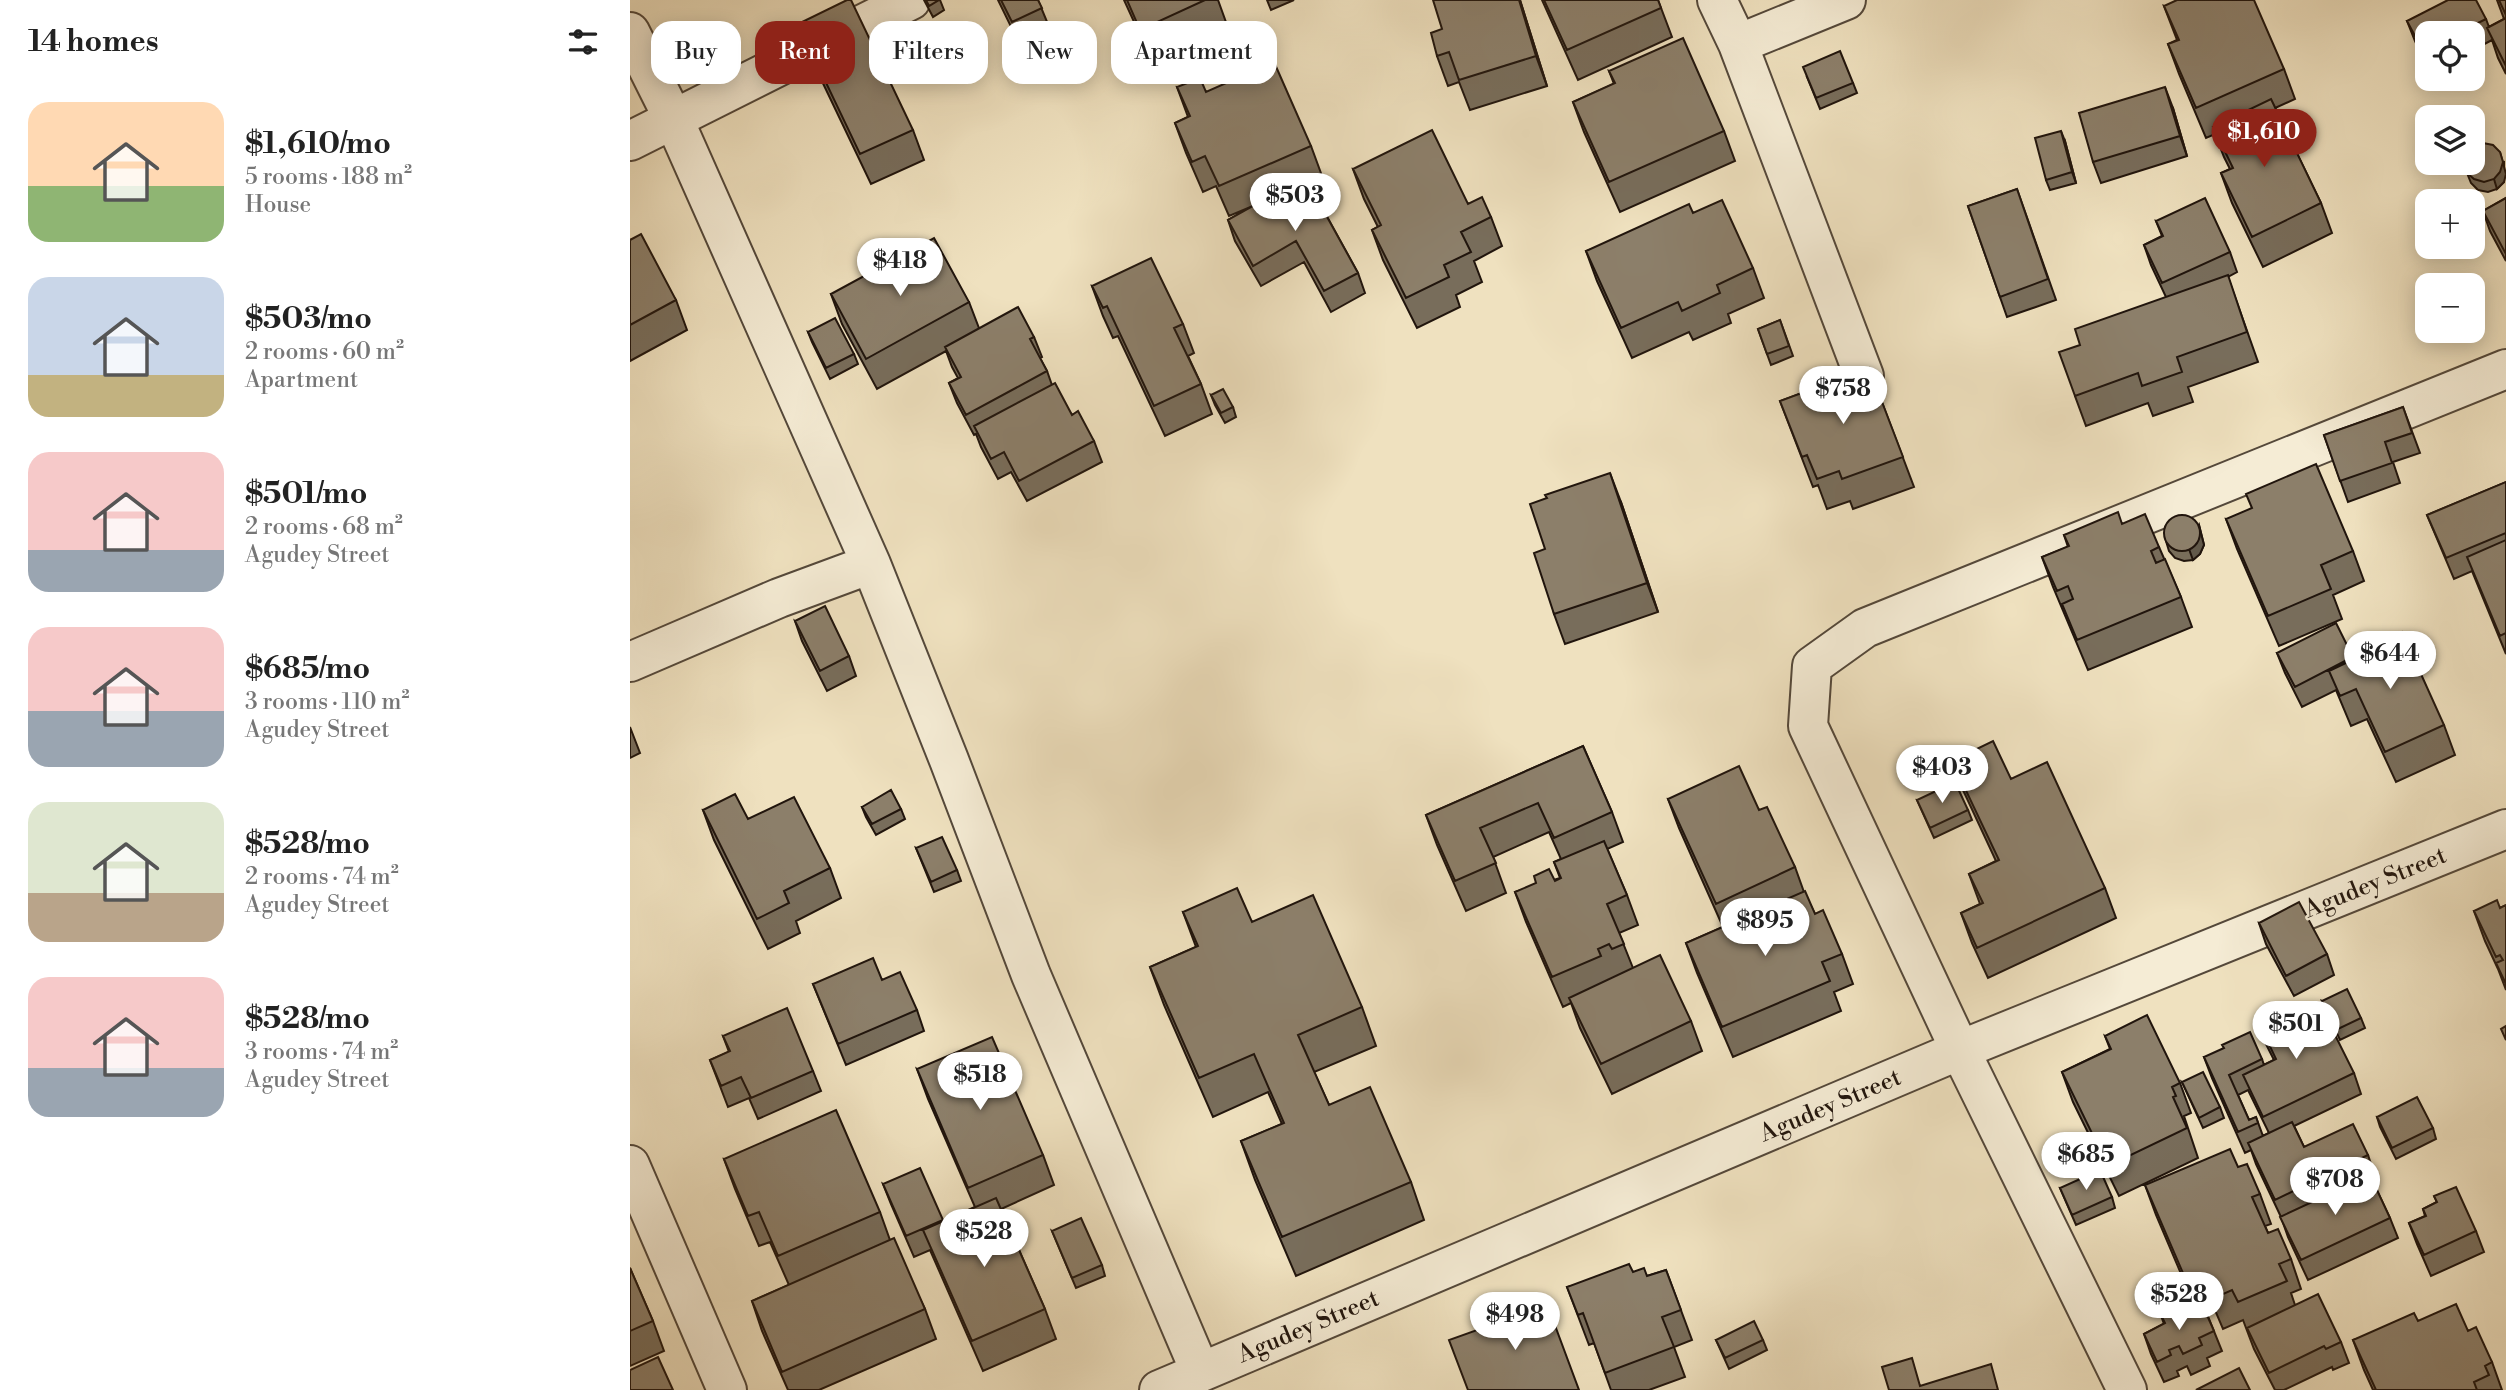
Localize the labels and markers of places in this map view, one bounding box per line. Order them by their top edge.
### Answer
pin: $1,610 [2207,110,2321,169]
pin: $503 [1254,174,1336,233]
pin: $418 [859,238,941,298]
pin: $758 [1802,366,1884,426]
pin: $644 [2349,632,2431,691]
pin: $403 [1901,746,1983,805]
pin: $895 [1724,898,1806,958]
pin: $501 [2255,1002,2337,1061]
pin: $518 [939,1052,1021,1112]
pin: $685 [2045,1132,2127,1192]
pin: $708 [2294,1158,2376,1217]
pin: $528 [943,1210,1025,1269]
pin: $528 [2138,1272,2220,1332]
pin: $498 [1474,1292,1556,1352]

